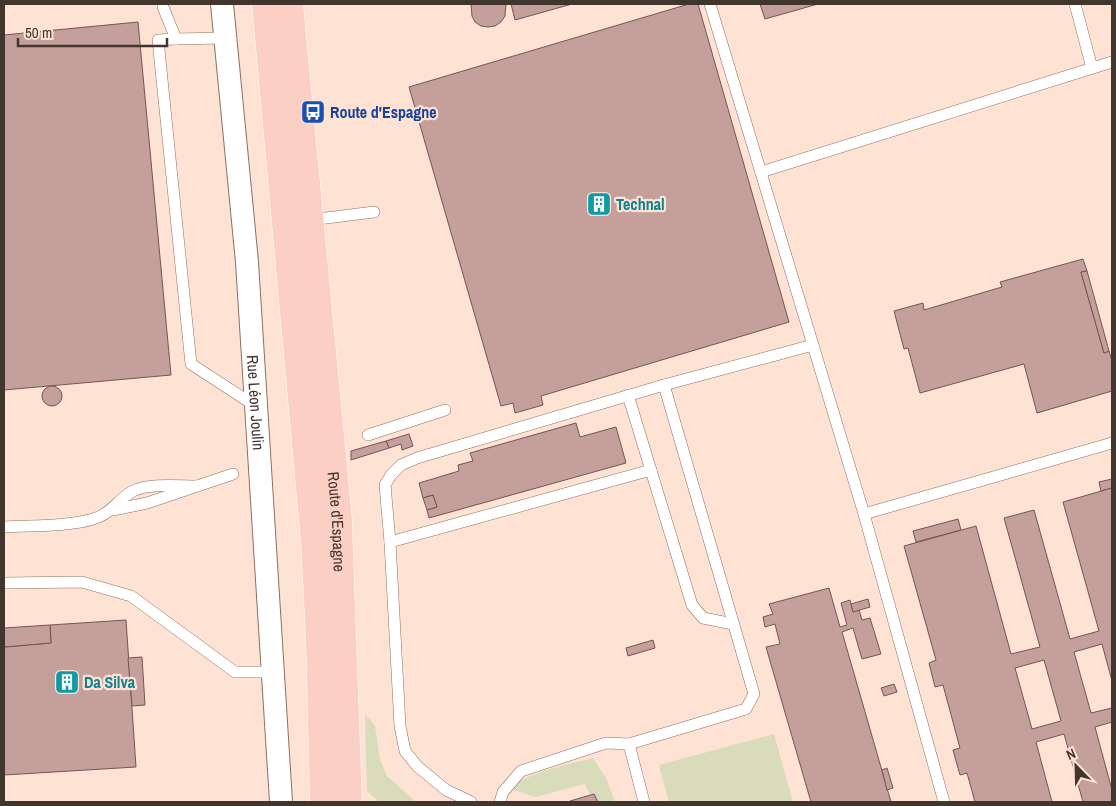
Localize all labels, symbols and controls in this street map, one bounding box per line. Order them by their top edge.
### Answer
scale bar [18,15,166,47]
text: 50 m [25,22,52,43]
bus stop icon: Route d'Espagne [300,99,326,125]
place label: Route d'Espagne [330,101,437,123]
building icon: Technal [586,191,612,217]
place label: Technal [616,193,665,215]
street label: Rue Léon Joulin [242,354,270,451]
street label: Route d'Espagne [322,471,351,572]
building icon: Da Silva [54,669,80,695]
place label: Da Silva [84,671,136,693]
north arrow [1051,741,1101,791]
text: N [1064,744,1078,764]

